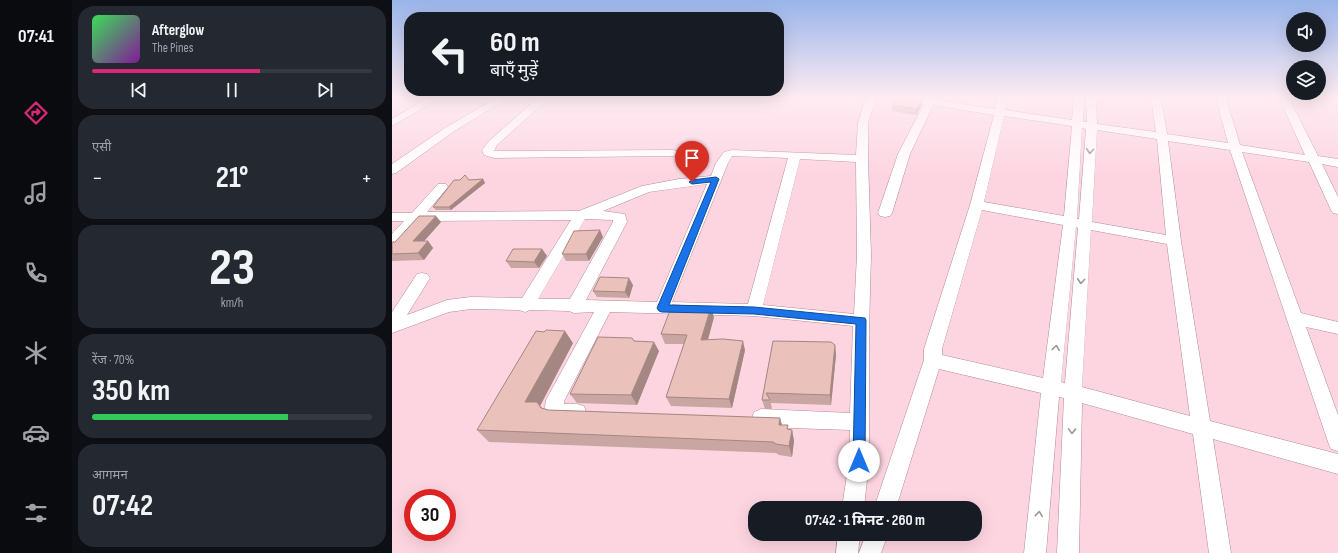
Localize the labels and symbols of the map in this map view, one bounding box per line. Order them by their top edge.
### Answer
pin [675,141,709,182]
one-way arrow [1085,148,1094,154]
one-way arrow [1077,278,1086,284]
one-way arrow [1051,345,1060,351]
one-way arrow [1068,428,1076,434]
position arrow [838,440,880,482]
speed limit sign: 30 [404,489,456,541]
one-way arrow [1034,511,1043,517]

